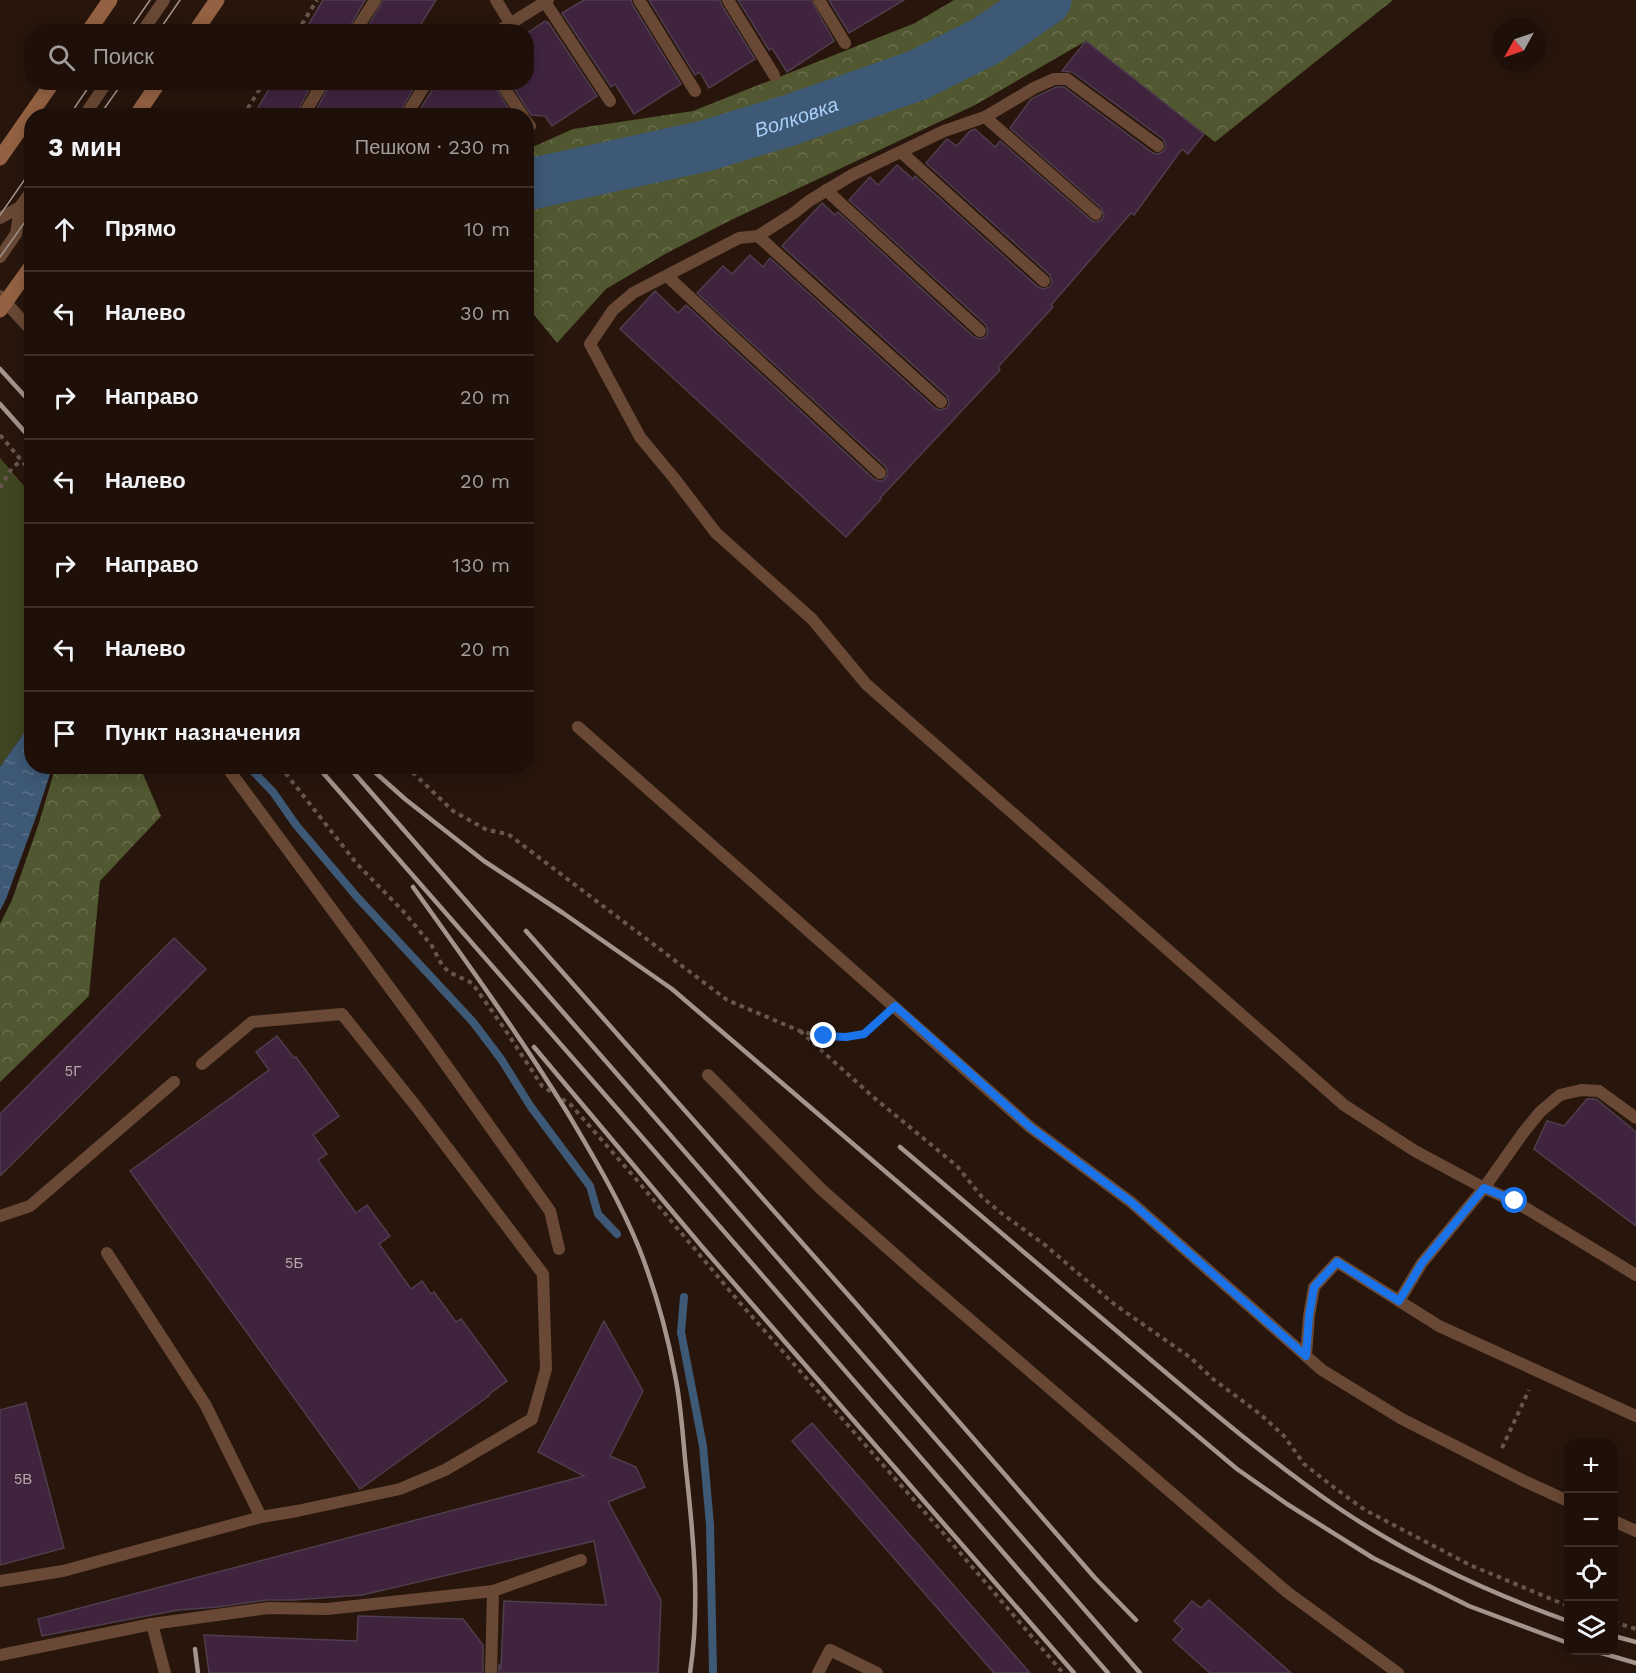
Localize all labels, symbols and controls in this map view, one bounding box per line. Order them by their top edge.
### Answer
north arrow [1492,18,1546,72]
search box [24,24,534,90]
icon: search [45,41,78,74]
text: Поиск [93,44,154,69]
water label: Волковка [752,92,842,142]
text: 3 мин [48,132,122,162]
text: Пешком · 230 m [355,135,510,159]
icon: ahead [48,213,81,246]
text: Прямо [105,216,176,241]
text: 10 m [464,217,510,241]
icon: left [48,297,81,330]
text: Налево [105,300,186,325]
text: 30 m [460,301,510,325]
icon: right [48,381,81,414]
text: Направо [105,384,199,409]
text: 20 m [460,385,510,409]
icon: left [48,465,81,498]
text: Налево [105,468,186,493]
text: 20 m [460,469,510,493]
icon: right [48,549,81,582]
text: Направо [105,552,199,577]
text: 130 m [452,553,510,577]
icon: left [48,633,81,666]
text: Налево [105,636,186,661]
text: 20 m [460,637,510,661]
icon: arrive [48,717,81,750]
text: Пункт назначения [105,720,301,745]
route end [810,1022,836,1048]
house number: 5Г [65,1062,81,1080]
route start [1501,1187,1527,1213]
house number: 5Б [285,1254,303,1272]
map controls [1564,1439,1618,1655]
button: + [1564,1439,1618,1493]
house number: 5В [14,1470,32,1488]
button: − [1564,1493,1618,1547]
button: locate [1564,1547,1618,1601]
button: layers [1564,1601,1618,1655]

